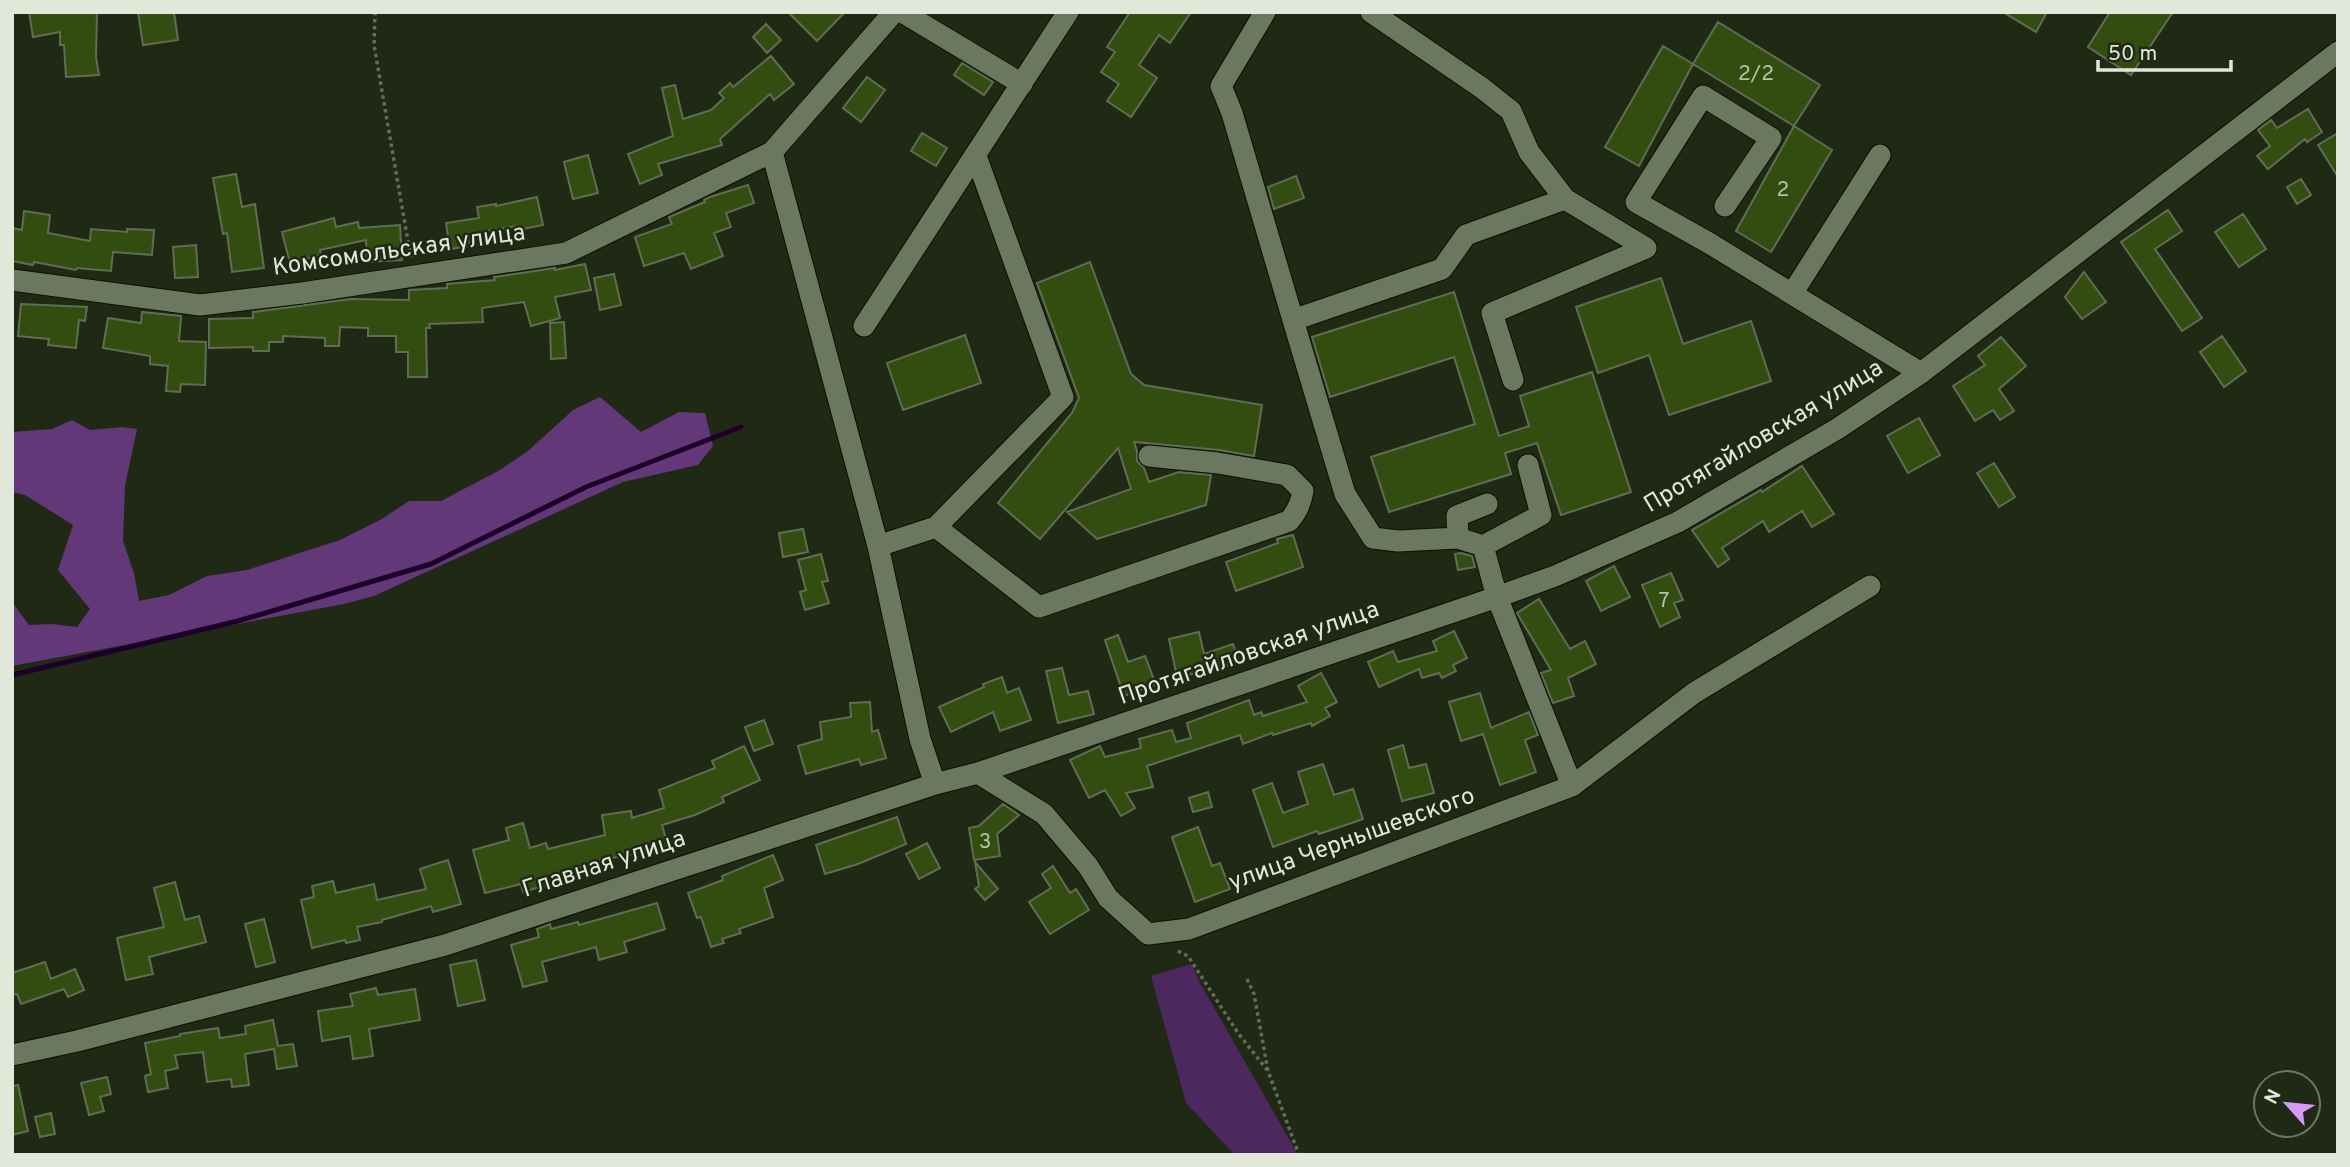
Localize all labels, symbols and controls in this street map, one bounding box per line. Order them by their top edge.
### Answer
scale bar [2098,28,2231,72]
text: 50 m [2108,41,2157,68]
house number: 2/2 [1738,61,1774,88]
house number: 2 [1777,177,1789,204]
street label: Комсомольская улица [271,218,527,284]
street label: Протягайловская улица [1639,354,1889,520]
house number: 7 [1659,588,1670,615]
street label: Протягайловская улица [1115,595,1383,713]
street label: улица Чернышевского [1225,781,1479,899]
street label: Главная улица [519,824,689,906]
house number: 3 [979,829,991,856]
north arrow [2252,1069,2322,1139]
text: N [2260,1086,2287,1109]

